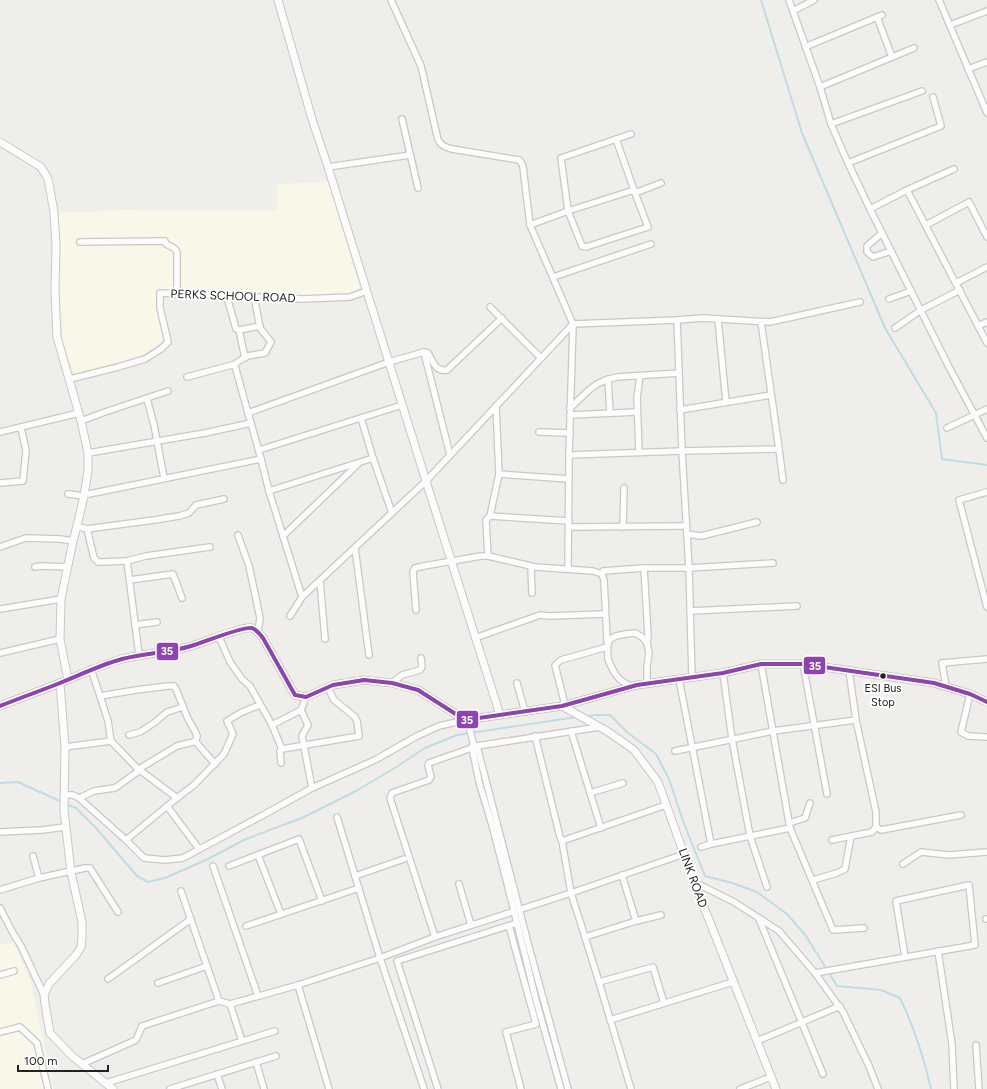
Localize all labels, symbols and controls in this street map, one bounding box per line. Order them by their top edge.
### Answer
street label: PERKS SCHOOL ROAD [170,287,296,305]
line badge: 35 [156,642,179,661]
text: 35 [161,645,173,658]
line badge: 35 [803,656,826,675]
text: 35 [809,660,821,673]
marker: ESI Bus Stop [878,671,888,681]
place label: ESI Bus Stop [865,682,901,709]
line badge: 35 [456,710,479,729]
text: 35 [461,714,473,727]
street label: LINK ROAD [676,846,710,910]
scale bar [18,1047,108,1073]
text: 100 m [24,1054,58,1068]

